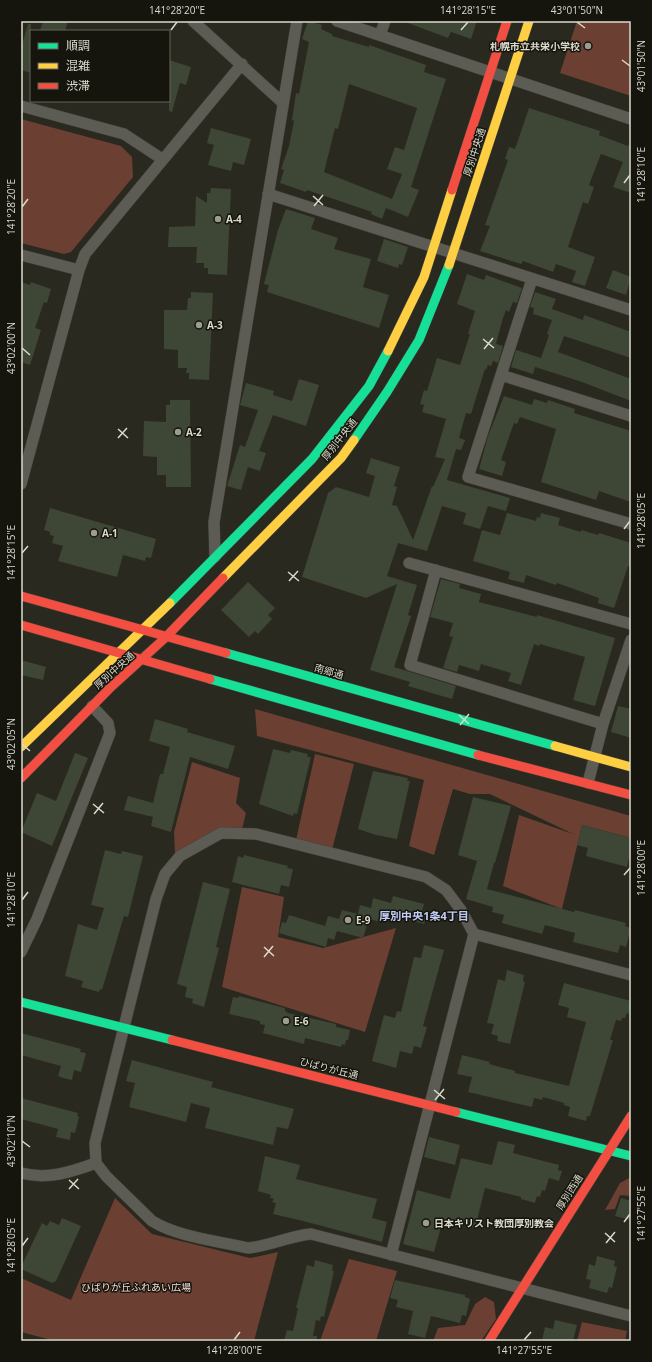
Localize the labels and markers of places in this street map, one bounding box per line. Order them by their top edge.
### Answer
place label: 札幌市立共栄小学校 [490,39,580,53]
marker: 札幌市立共栄小学校 [583,41,593,51]
place label: A-4 [226,212,242,226]
marker: A-4 [213,214,223,224]
place label: A-3 [207,318,223,332]
marker: A-3 [194,320,204,330]
place label: A-2 [186,425,202,439]
marker: A-2 [173,427,183,437]
place label: A-1 [102,526,118,540]
marker: A-1 [89,528,99,538]
place label: E-9 [356,913,371,927]
marker: E-9 [343,915,353,925]
place label: E-6 [294,1014,309,1028]
marker: E-6 [281,1016,291,1026]
place label: 日本キリスト教団厚別教会 [434,1216,554,1230]
marker: 日本キリスト教団厚別教会 [421,1218,431,1228]

